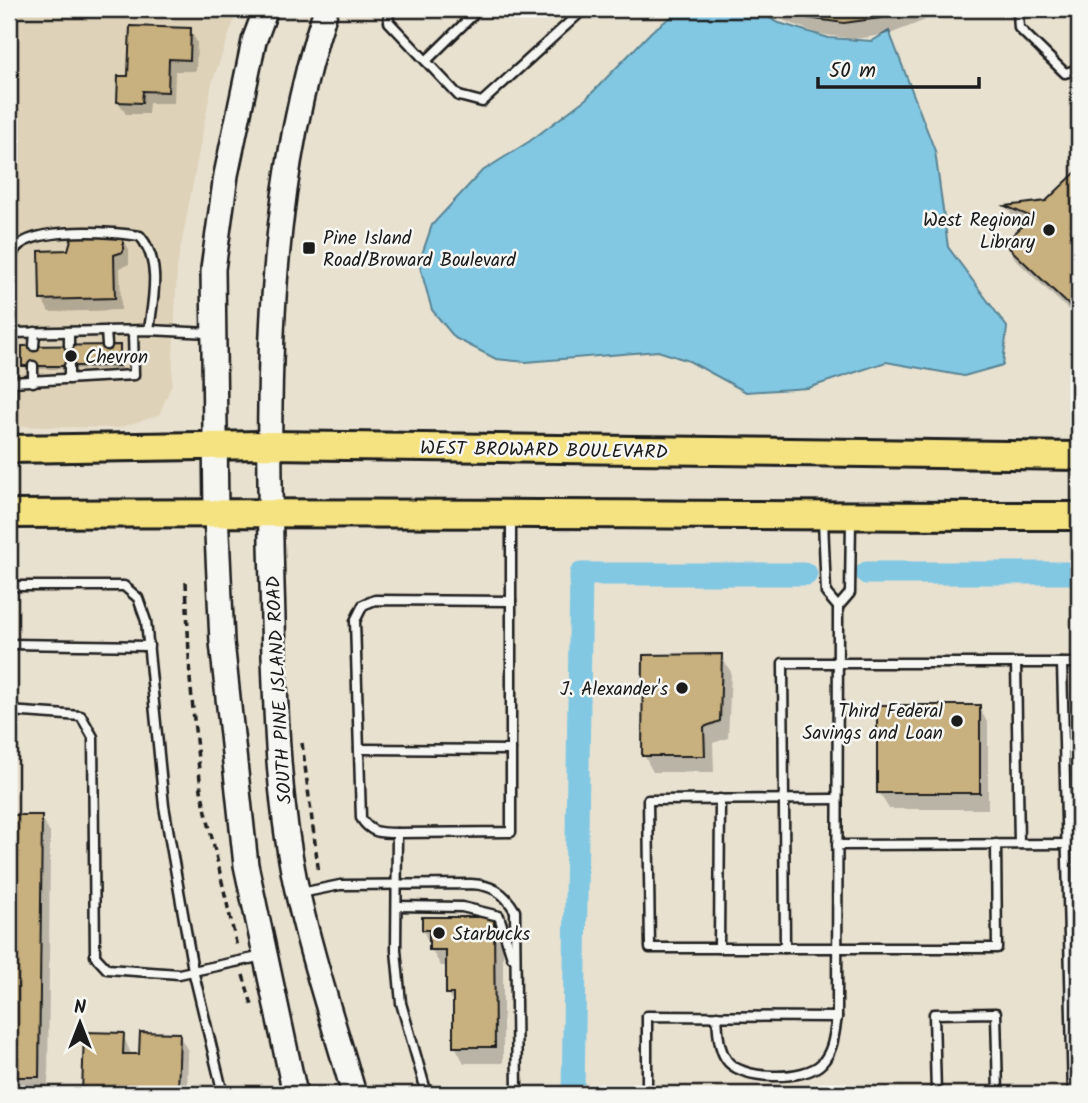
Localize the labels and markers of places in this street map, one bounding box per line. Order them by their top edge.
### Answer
place label: West Regional Library [923,206,1036,258]
marker: West Regional Library [1041,222,1057,238]
place label: Pine Island Road/Broward Boulevard [323,224,516,276]
marker: Pine Island Road/Broward Boulevard [301,240,317,256]
place label: Chevron [85,343,148,373]
marker: Chevron [63,348,79,364]
place label: J. Alexander's [560,675,668,705]
marker: J. Alexander's [674,680,690,696]
place label: Third Federal Savings and Loan [802,697,943,749]
marker: Third Federal Savings and Loan [949,713,965,729]
place label: Starbucks [453,920,530,950]
marker: Starbucks [431,925,447,941]

